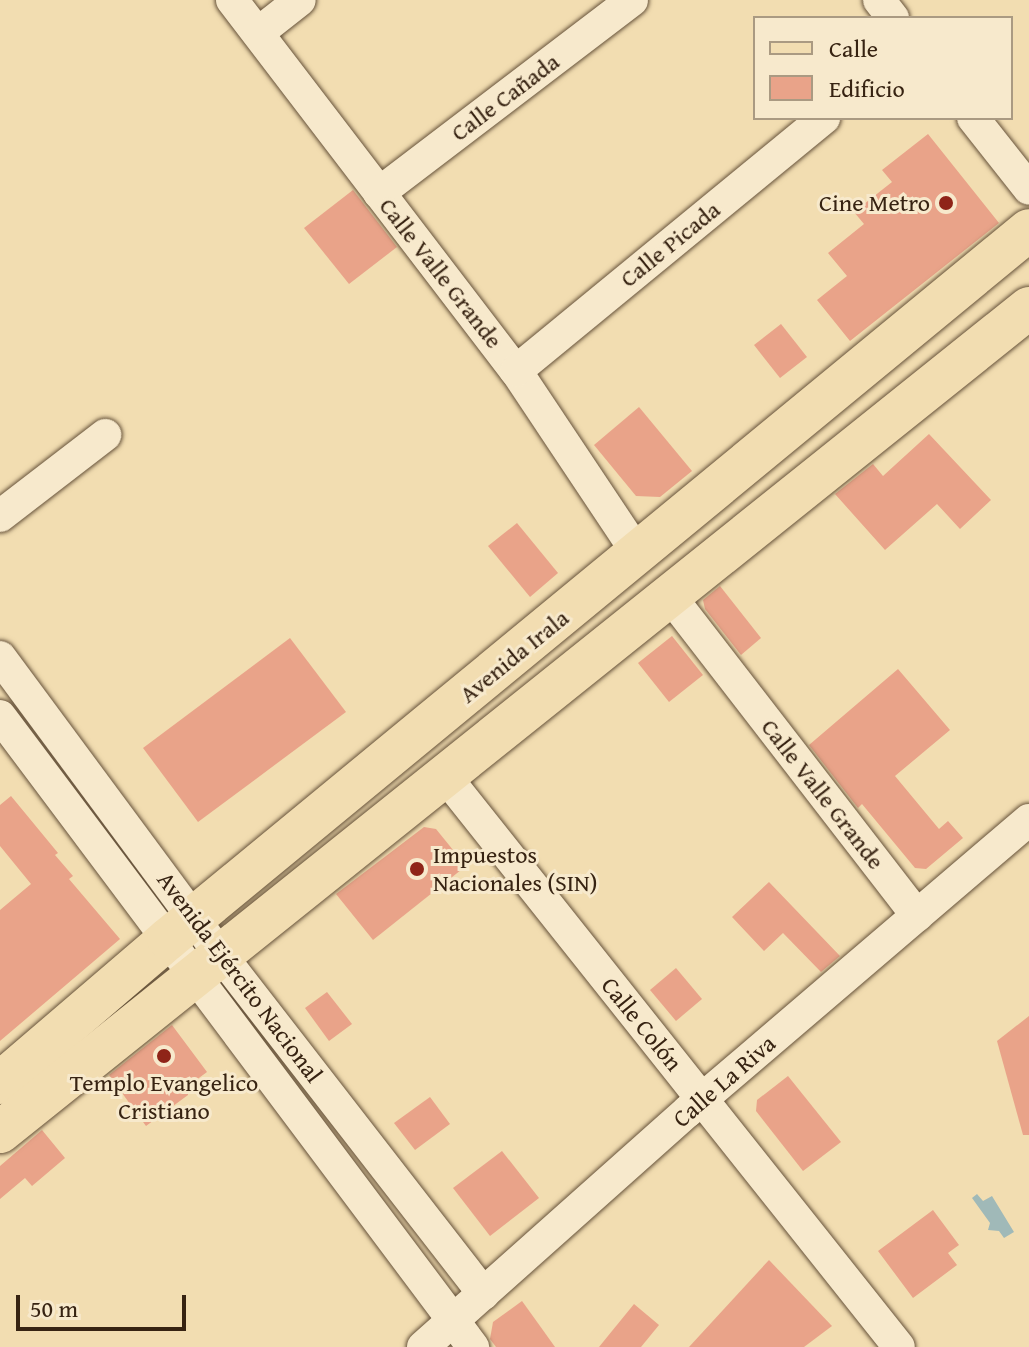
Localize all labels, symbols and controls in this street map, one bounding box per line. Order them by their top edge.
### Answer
legend [753,16,1013,120]
text: Calle [829,31,878,66]
street label: Calle Cañada [445,47,565,147]
text: Edificio [829,71,905,106]
place label: Cine Metro [819,189,930,217]
street label: Calle Valle Grande [373,192,509,354]
marker: Cine Metro [937,194,955,212]
street label: Calle Picada [614,195,726,293]
street label: Avenida Irala [454,603,574,709]
street label: Calle Valle Grande [755,713,891,875]
place label: Impuestos Nacionales (SIN) [433,841,598,897]
marker: Impuestos Nacionales (SIN) [408,860,426,878]
street label: Avenida Ejército Nacional [151,866,329,1088]
street label: Calle Colón [596,971,688,1077]
street label: Calle La Riva [667,1029,781,1133]
marker: Templo Evangelico Cristiano [155,1047,173,1065]
place label: Templo Evangelico Cristiano [70,1069,258,1125]
scale bar [20,1279,190,1329]
text: 50 m [30,1291,78,1326]

